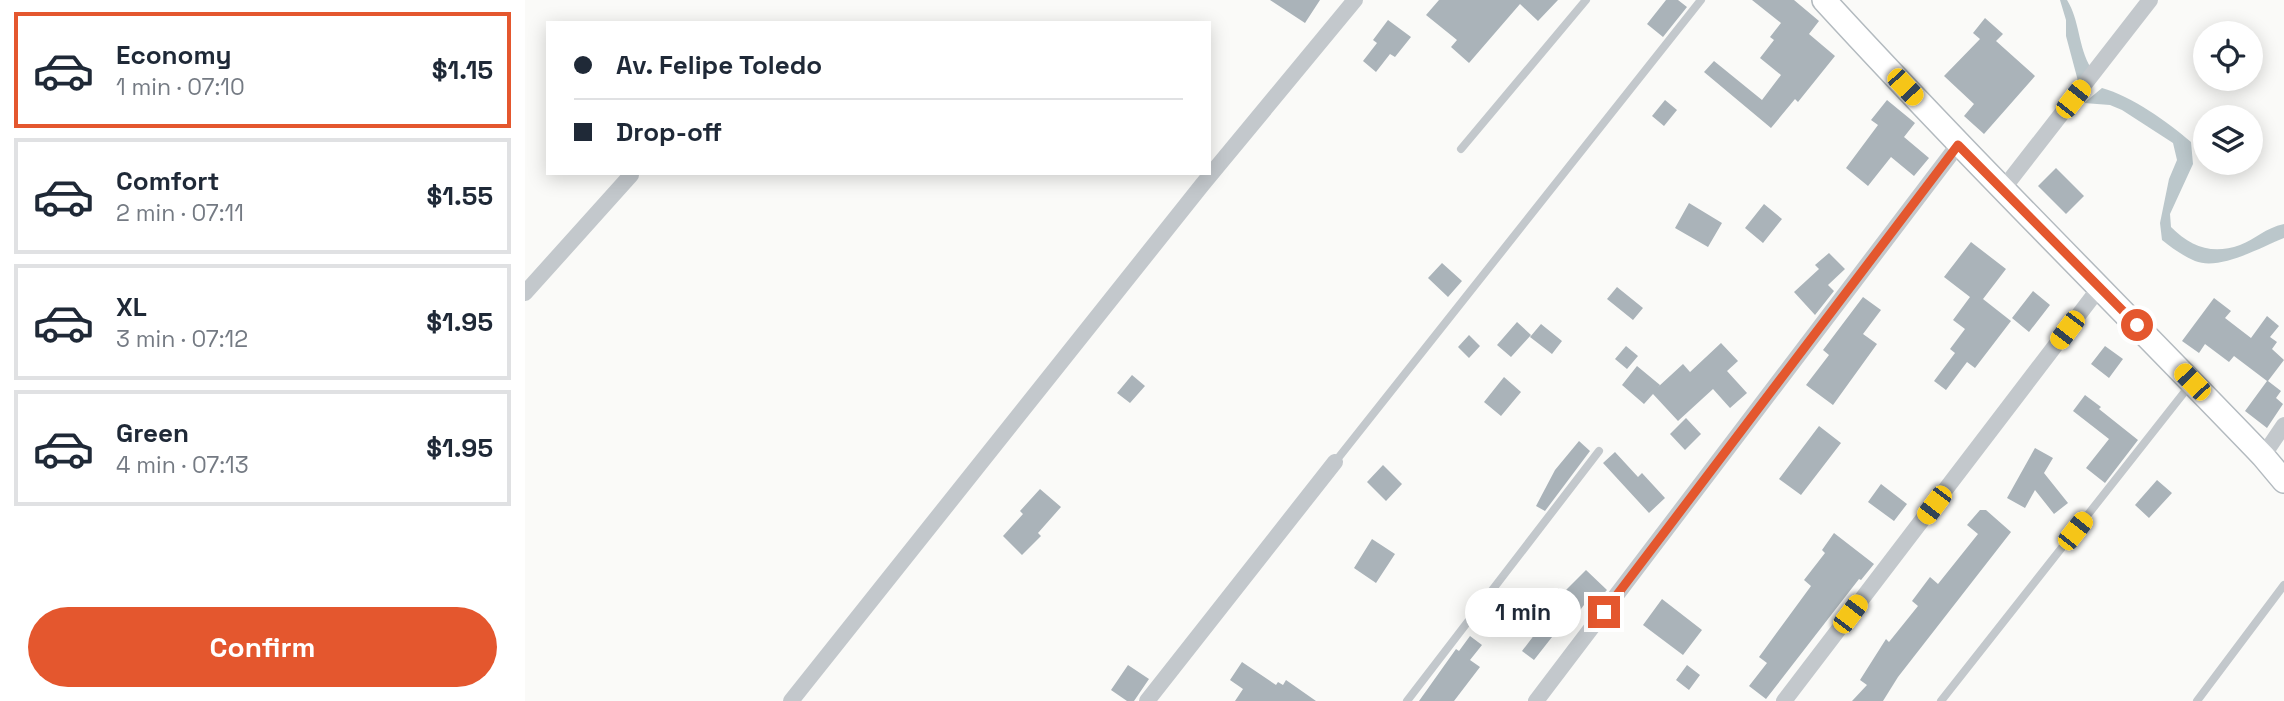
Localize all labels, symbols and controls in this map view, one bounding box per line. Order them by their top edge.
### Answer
map controls [2193,21,2263,175]
button: locate [2193,21,2263,91]
text: Economy [116,38,232,72]
icon: car [32,39,95,102]
text: Av. Felipe Toledo [616,48,822,82]
text: $1.15 [432,53,493,87]
car [1883,64,1928,110]
text: 1 min · 07:10 [116,72,245,102]
car [2052,76,2095,122]
button: layers [2193,105,2263,175]
text: Drop-off [616,115,722,149]
text: Comfort [116,164,219,198]
icon: car [32,165,95,228]
text: $1.55 [427,179,493,213]
text: 2 min · 07:11 [116,198,244,228]
text: XL [116,290,147,324]
icon: car [32,291,95,354]
text: $1.95 [426,305,493,339]
car [2046,307,2089,353]
route start [2121,309,2153,341]
text: 3 min · 07:12 [116,324,248,354]
car [2170,360,2215,404]
text: Green [116,416,189,450]
icon: car [32,417,95,480]
text: $1.95 [426,431,493,465]
text: 4 min · 07:13 [116,450,249,480]
car [1913,482,1956,528]
car [2054,508,2097,554]
callout: 1 min [1464,588,1579,636]
car [1829,591,1872,637]
route end [1588,596,1620,628]
text: 1 min [1495,597,1551,627]
button: Confirm [28,607,497,687]

